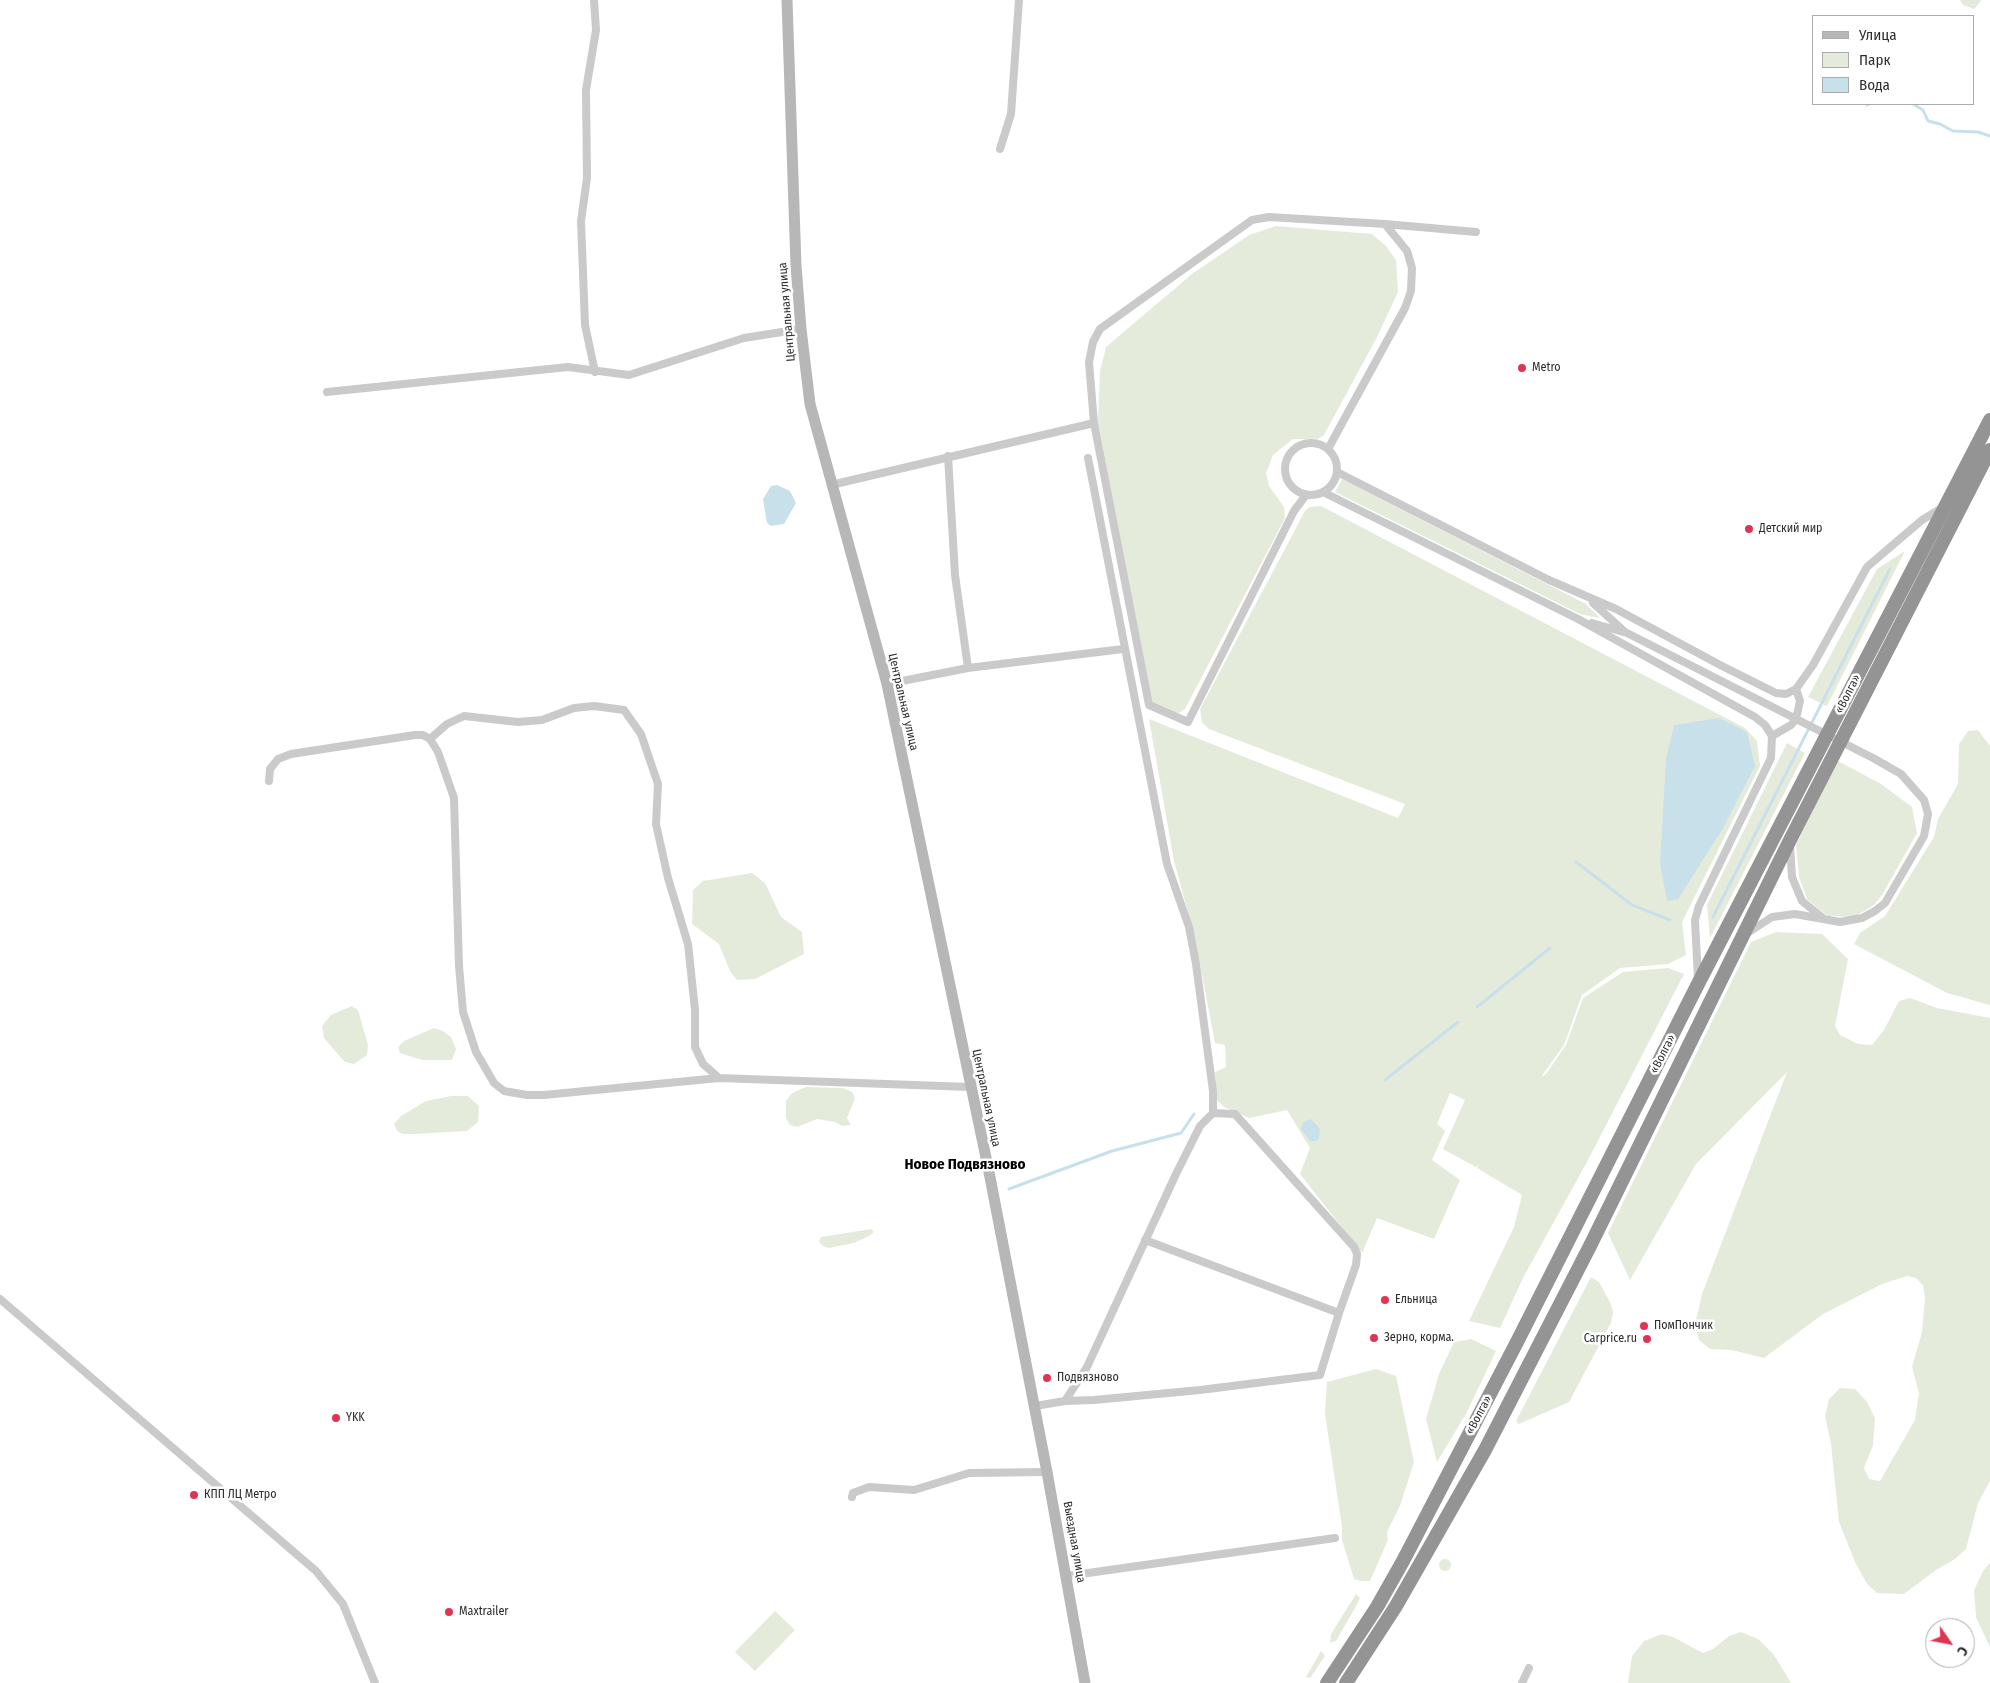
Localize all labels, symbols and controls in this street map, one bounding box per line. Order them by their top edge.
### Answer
legend [1812,15,1975,105]
text: Улица [1859,26,1897,44]
text: Парк [1859,51,1890,69]
text: Вода [1859,76,1890,94]
street label: Центральная улица [775,262,799,362]
place label: Metro [1532,361,1561,375]
marker: Metro [1516,362,1528,374]
place label: Детский мир [1759,522,1822,536]
marker: Детский мир [1743,523,1755,535]
street label: Центральная улица [885,652,921,752]
street label: «Волга» [1832,672,1864,716]
street label: «Волга» [1647,1032,1679,1076]
street label: Центральная улица [969,1048,1003,1148]
district label: Новое Подвязново [904,1156,1026,1174]
place label: Ельница [1395,1293,1437,1307]
marker: Ельница [1379,1294,1391,1306]
place label: ПомПончик [1654,1319,1713,1333]
marker: ПомПончик [1638,1320,1650,1332]
place label: Зерно, корма. [1384,1331,1454,1345]
marker: Зерно, корма. [1368,1332,1380,1344]
place label: Carprice.ru [1584,1332,1637,1346]
marker: Carprice.ru [1641,1333,1653,1345]
place label: Подвязново [1057,1371,1119,1385]
marker: Подвязново [1041,1372,1053,1384]
street label: «Волга» [1463,1393,1495,1437]
place label: YKK [346,1411,365,1425]
marker: YKK [330,1412,342,1424]
place label: КПП ЛЦ Метро [204,1488,277,1502]
marker: КПП ЛЦ Метро [188,1489,200,1501]
street label: Выездная улица [1060,1500,1088,1584]
place label: Maxtrailer [459,1605,509,1619]
marker: Maxtrailer [443,1606,455,1618]
north arrow [1925,1618,1975,1668]
text: С [1953,1643,1971,1659]

